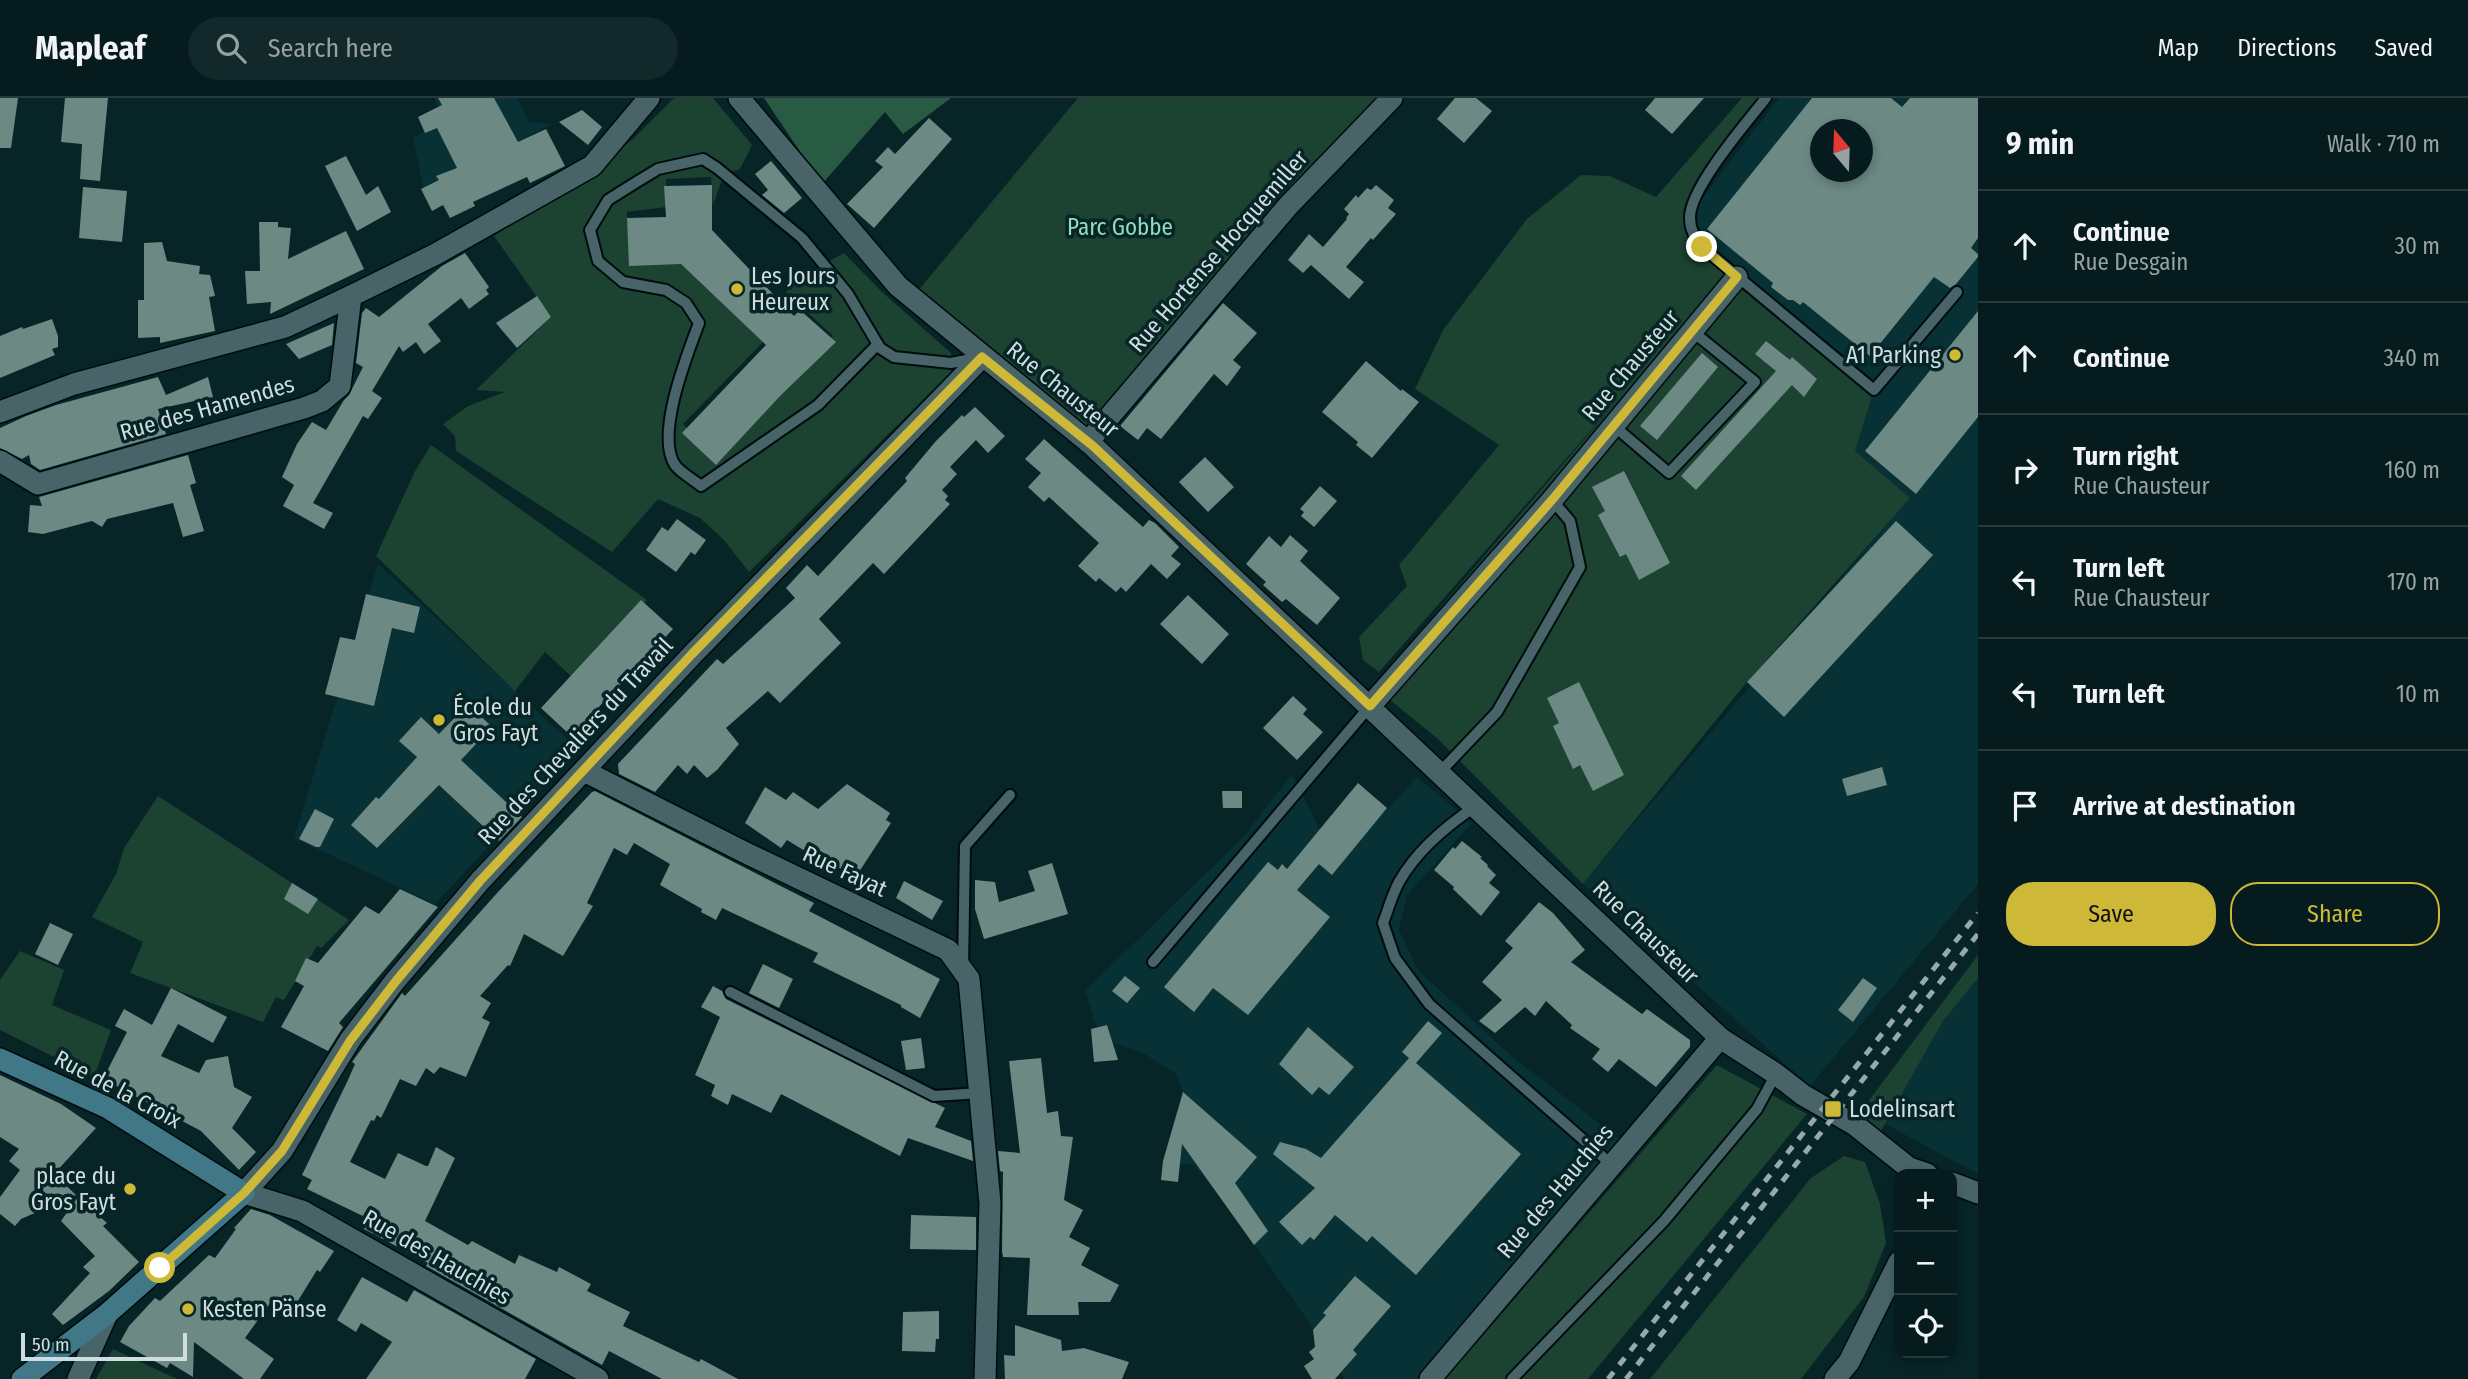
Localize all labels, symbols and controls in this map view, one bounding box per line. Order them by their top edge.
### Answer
search box [188,17,678,80]
text: Mapleaf [35,28,146,68]
icon: search [212,29,250,67]
text: Search here [268,33,393,64]
text: Map [2158,34,2199,62]
text: Directions [2237,34,2336,62]
text: Saved [2374,34,2433,62]
north arrow [1810,119,1873,182]
text: 9 min [2006,126,2074,162]
text: Walk · 710 m [2327,130,2440,158]
street label: Rue Hortense Hocquemiller [1123,144,1313,358]
park label: Parc Gobbe [1067,213,1173,241]
text: Continue [2073,217,2170,248]
icon: ahead [2006,227,2044,265]
route end [1686,231,1717,262]
text: 30 m [2395,232,2440,260]
text: Rue Desgain [2073,248,2188,276]
place label: Les Jours Heureux [751,262,835,316]
marker: Les Jours Heureux [729,281,745,297]
street label: Rue Chausteur [1575,304,1685,426]
street label: Rue Chausteur [1001,335,1125,443]
icon: ahead [2006,339,2044,377]
place label: A1 Parking [1846,341,1941,369]
text: Continue [2073,343,2170,374]
text: 340 m [2384,344,2440,372]
marker: A1 Parking [1947,347,1963,363]
street label: Rue des Hamendes [117,370,298,446]
text: Turn right [2073,441,2179,472]
icon: right [2006,451,2044,489]
text: 160 m [2385,456,2440,484]
text: Rue Chausteur [2073,472,2210,500]
text: Turn left [2073,553,2165,584]
icon: left [2006,563,2044,601]
text: 170 m [2387,568,2440,596]
text: Rue Chausteur [2073,584,2210,612]
street label: Rue des Chevaliers du Travail [472,632,678,850]
icon: left [2006,675,2044,713]
text: Turn left [2073,679,2165,710]
text: 10 m [2396,680,2440,708]
place label: École du Gros Fayt [453,692,539,747]
marker: École du Gros Fayt [431,712,447,728]
icon: arrive [2006,787,2044,825]
text: Arrive at destination [2073,791,2296,822]
street label: Rue Fayat [798,839,892,903]
street label: Rue Chausteur [1587,874,1705,990]
button: Save [2006,882,2216,946]
button: Share [2230,882,2440,946]
street label: Rue de la Croix [50,1044,186,1134]
place label: Lodelinsart [1849,1095,1955,1123]
marker: Lodelinsart [1823,1099,1843,1119]
street label: Rue des Hauchies [1491,1118,1619,1264]
place label: place du Gros Fayt [31,1162,116,1216]
map controls [1894,1169,1957,1358]
button: + [1894,1169,1957,1232]
marker: place du Gros Fayt [122,1181,138,1197]
street label: Rue des Hauchies [358,1203,516,1311]
button: − [1894,1232,1957,1295]
route start [144,1252,175,1283]
place label: Kesten Pänse [202,1295,327,1323]
button: locate [1894,1295,1957,1358]
marker: Kesten Pänse [180,1301,196,1317]
scale bar [21,1330,187,1362]
text: 50 m [32,1333,70,1356]

